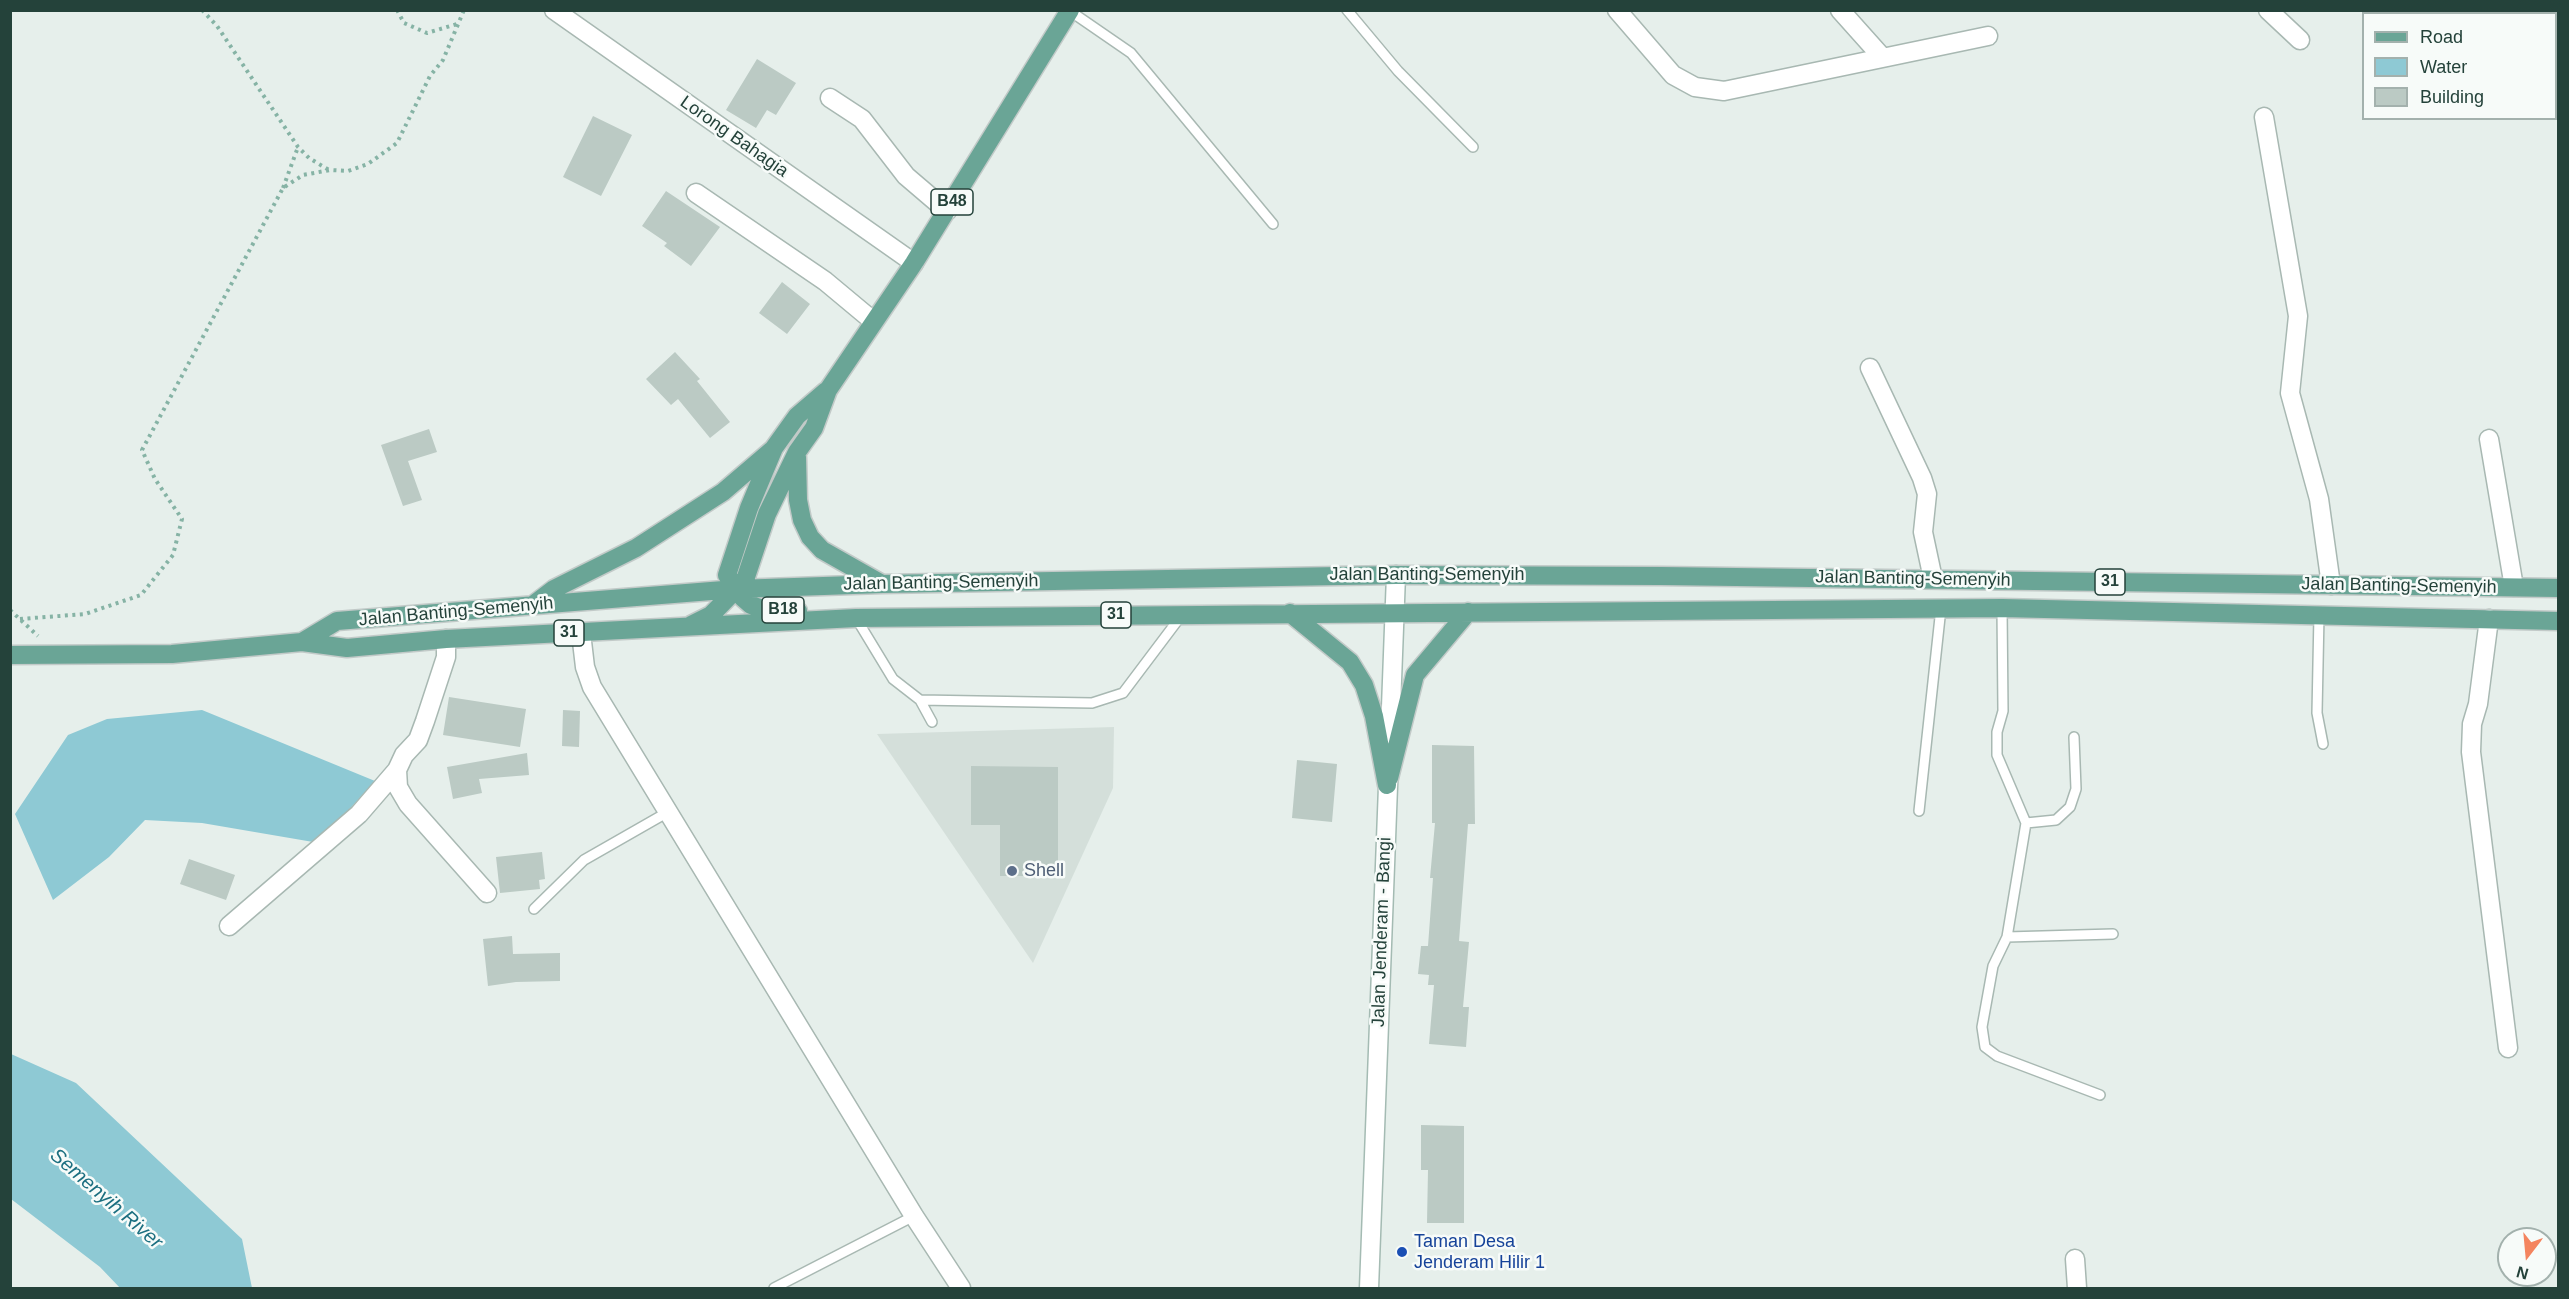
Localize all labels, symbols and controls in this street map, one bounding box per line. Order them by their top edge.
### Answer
legend [2362,12,2557,120]
text: Road [2420,27,2463,47]
text: Water [2420,57,2467,77]
text: Building [2420,87,2484,107]
street label: Lorong Bahagia [676,92,792,182]
road number: B48 [931,189,973,215]
street label: Jalan Banting-Semenyih [1329,564,1525,586]
street label: Jalan Banting-Semenyih [1815,566,2011,592]
road number: 31 [2095,569,2125,595]
street label: Jalan Banting-Semenyih [843,570,1039,596]
street label: Jalan Banting-Semenyih [2301,573,2497,599]
street label: Jalan Banting-Semenyih [358,593,554,631]
road number: B18 [762,597,804,623]
road number: 31 [1101,602,1131,628]
road number: 31 [554,620,584,646]
street label: Jalan Jenderam - Bangi [1368,837,1396,1027]
place label: Shell [1024,860,1064,882]
marker: Shell [1005,864,1019,878]
water label: Semenyih River [45,1144,167,1254]
north arrow [2497,1227,2557,1287]
place label: Taman Desa Jenderam Hilir 1 [1414,1231,1545,1274]
marker: Taman Desa Jenderam Hilir 1 [1395,1245,1409,1259]
text: N [2515,1263,2530,1283]

